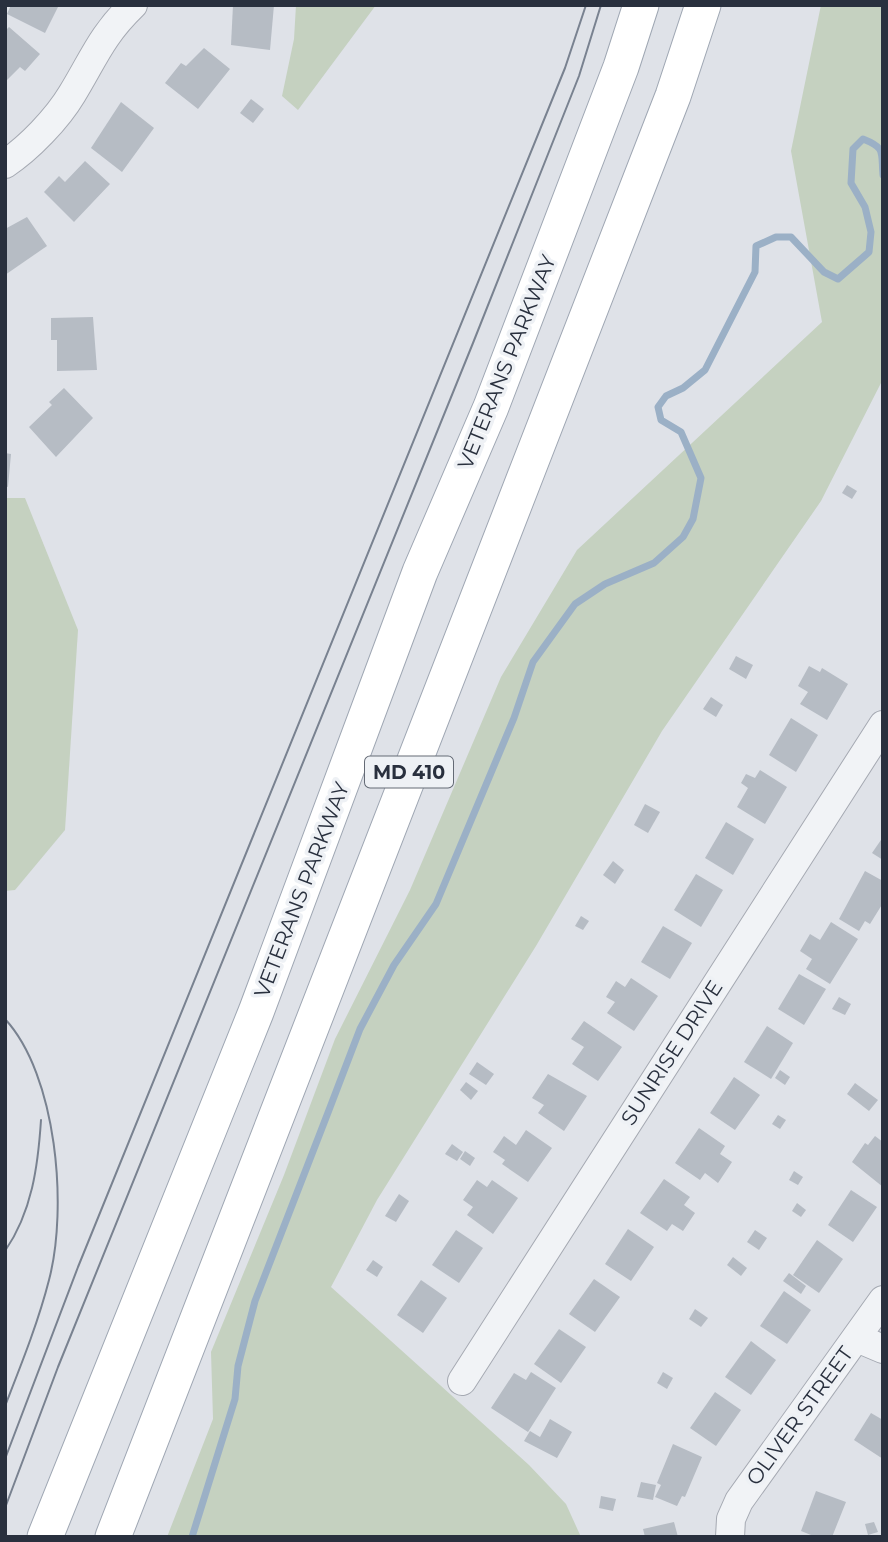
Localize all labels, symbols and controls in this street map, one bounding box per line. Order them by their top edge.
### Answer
street label: VETERANS PARKWAY [452,251,561,473]
road number: MD 410 [365,757,453,788]
street label: VETERANS PARKWAY [249,778,354,1001]
street label: SUNRISE DRIVE [615,976,728,1130]
street label: OLIVER STREET [741,1342,858,1490]

